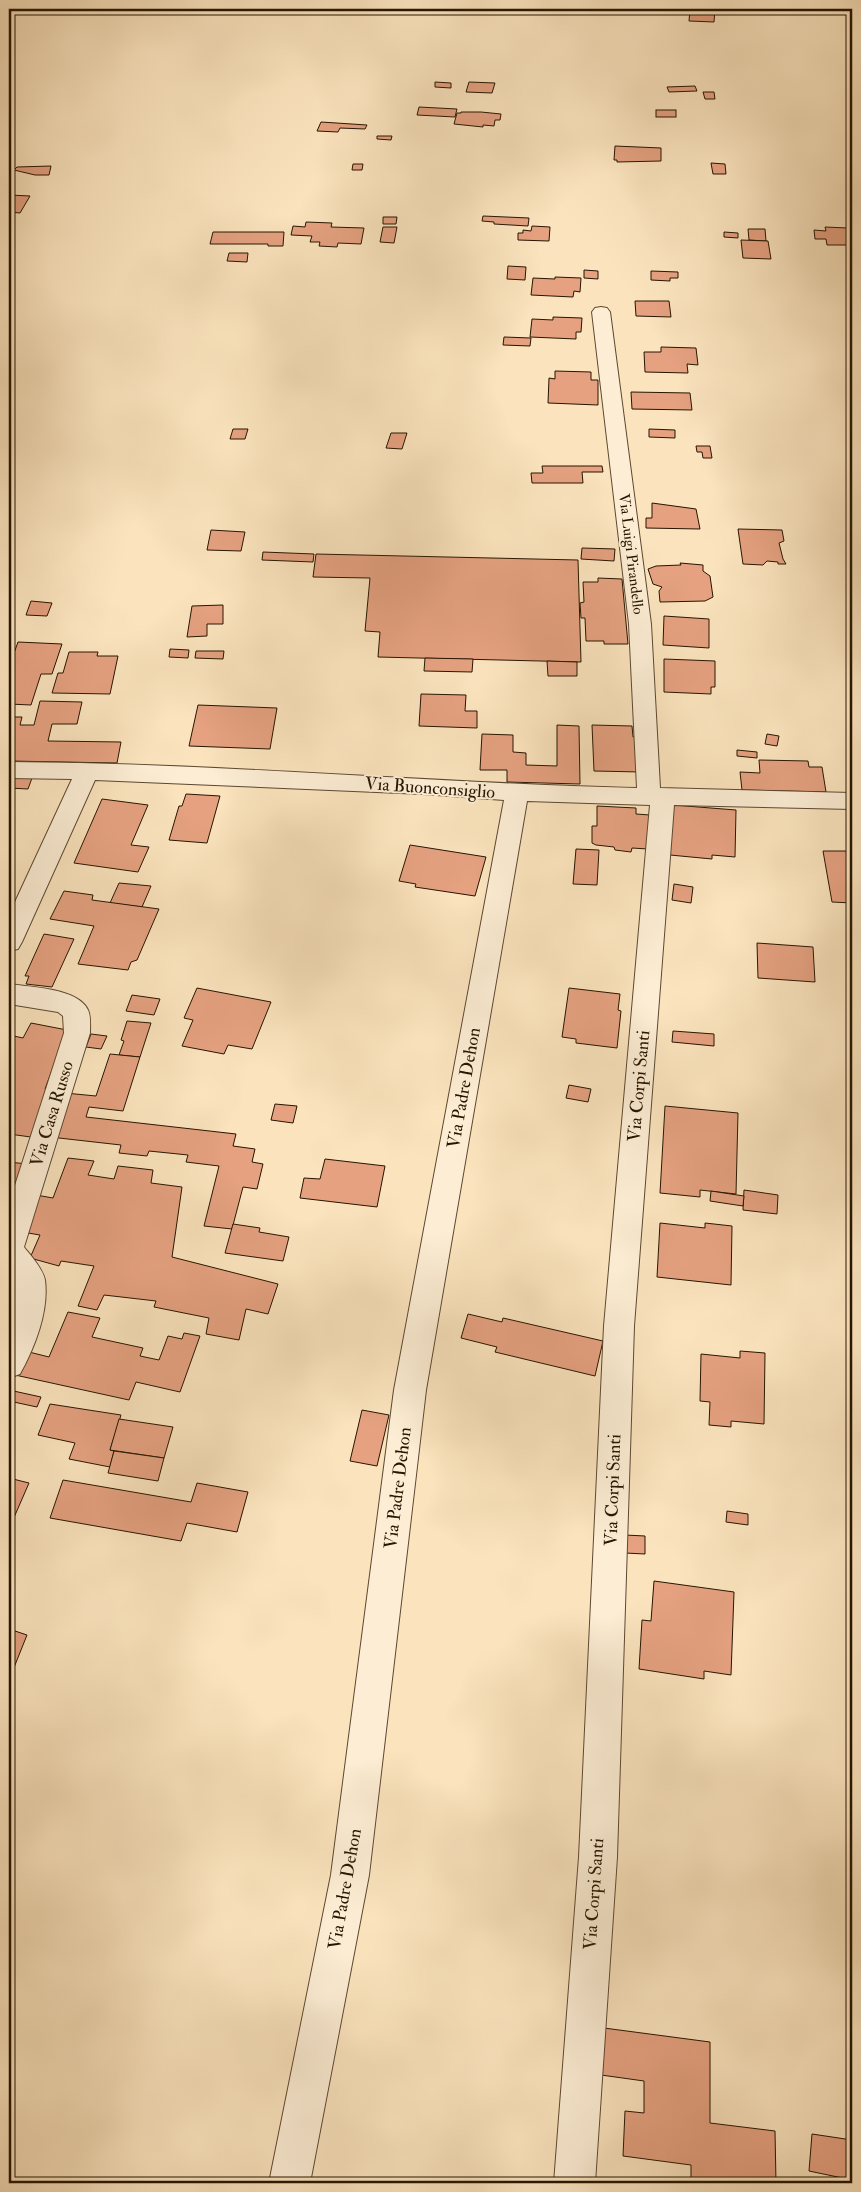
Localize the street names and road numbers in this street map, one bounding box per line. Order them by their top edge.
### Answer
street label: Via Luigi Pirandello [614,492,648,616]
street label: Via Buonconsiglio [364,772,496,804]
street label: Via Padre Dehon [442,1026,486,1150]
street label: Via Corpi Santi [623,1029,655,1143]
street label: Via Casa Russo [25,1058,79,1170]
street label: Via Padre Dehon [379,1426,417,1550]
street label: Via Corpi Santi [600,1433,626,1546]
street label: Via Padre Dehon [323,1827,367,1951]
street label: Via Corpi Santi [579,1837,609,1951]

